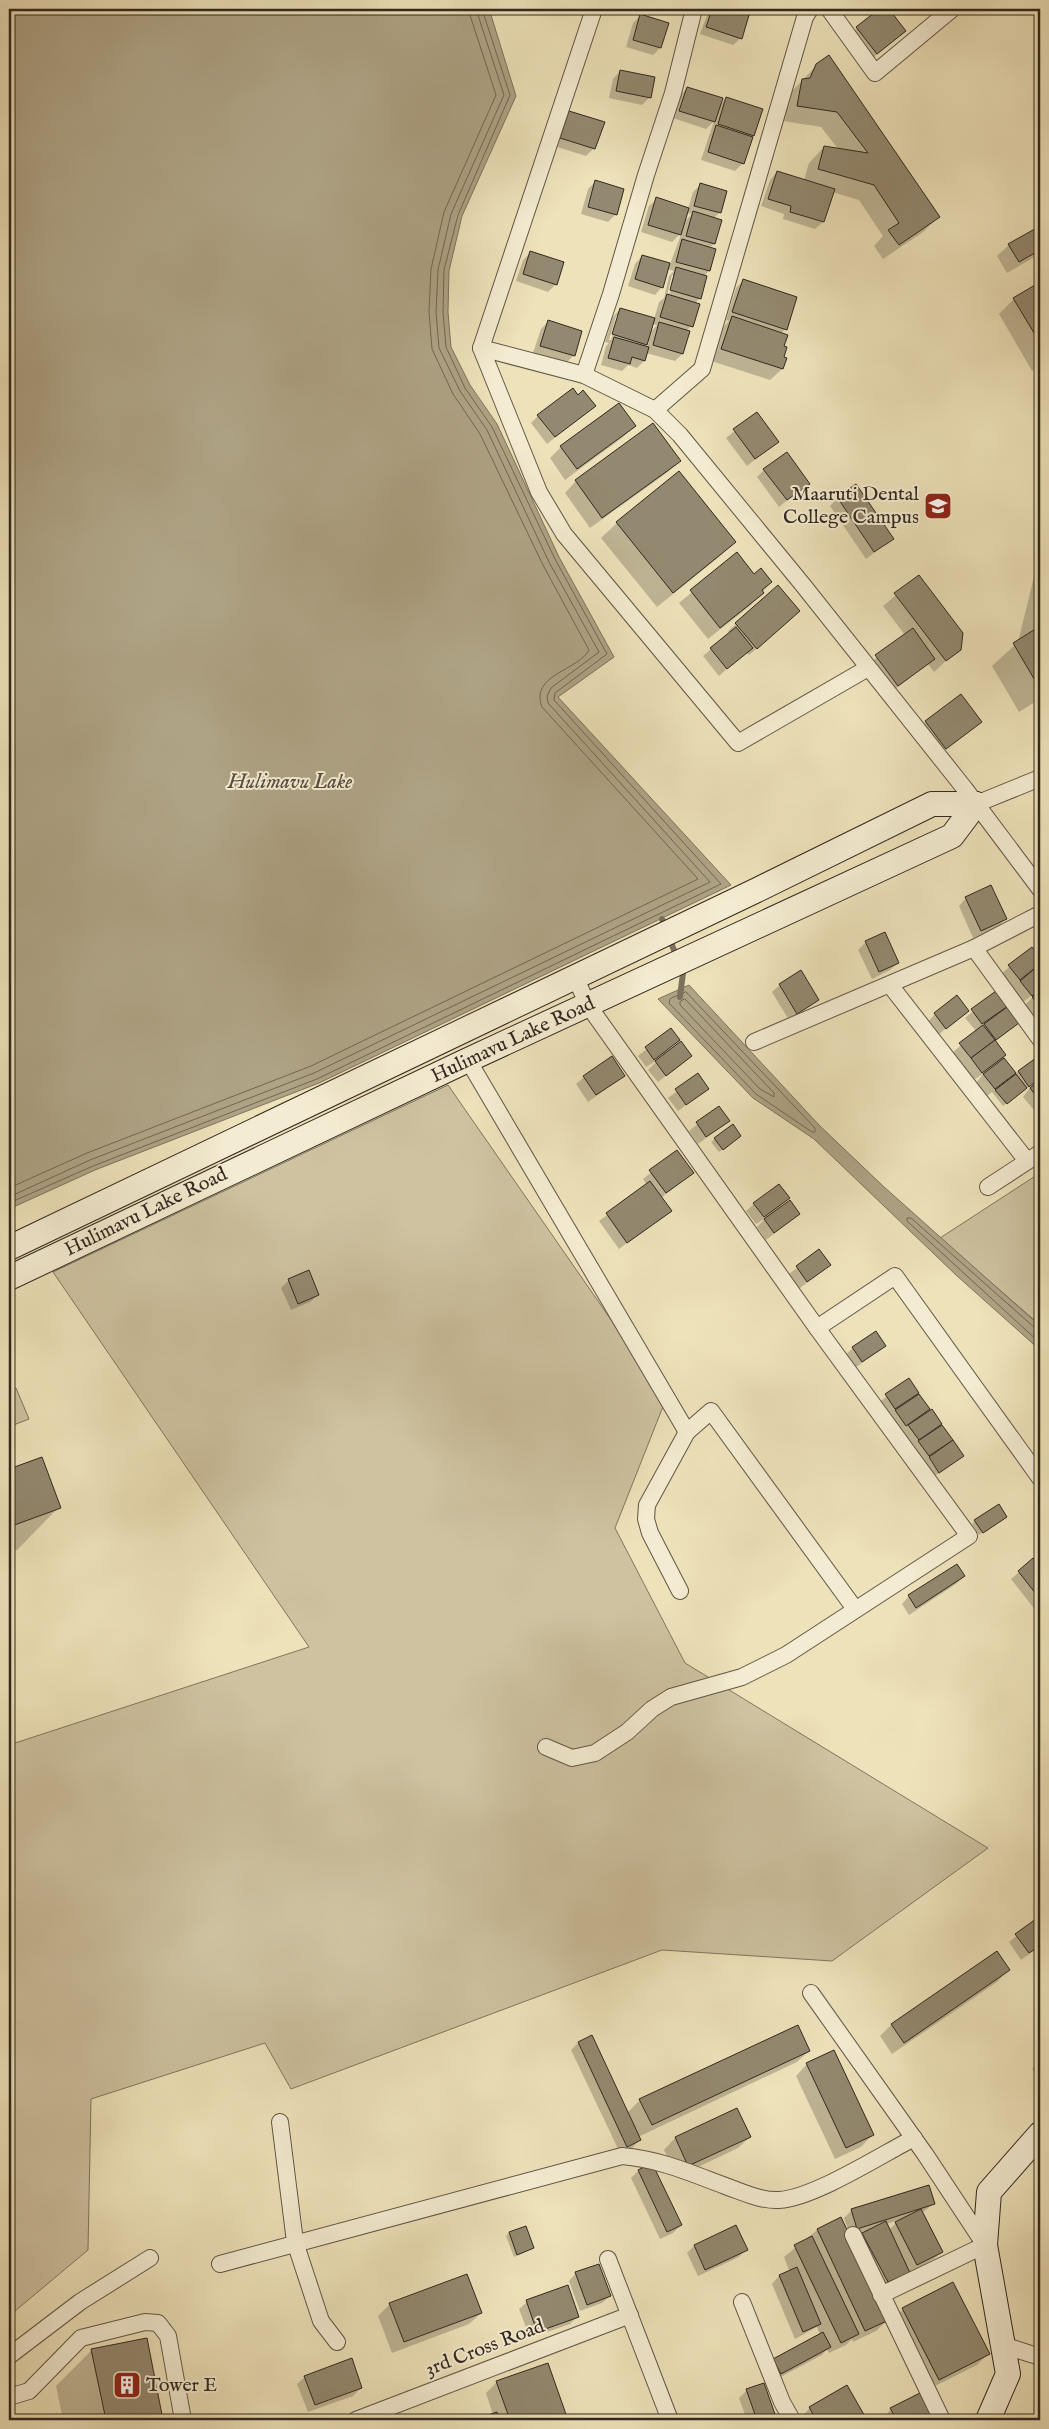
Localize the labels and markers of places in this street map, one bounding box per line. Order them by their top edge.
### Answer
place label: Maaruti Dental College Campus [783,482,920,530]
school or university icon: Maaruti Dental College Campus [923,491,953,521]
building icon: Tower E [112,2370,142,2400]
place label: Tower E [146,2373,217,2398]

